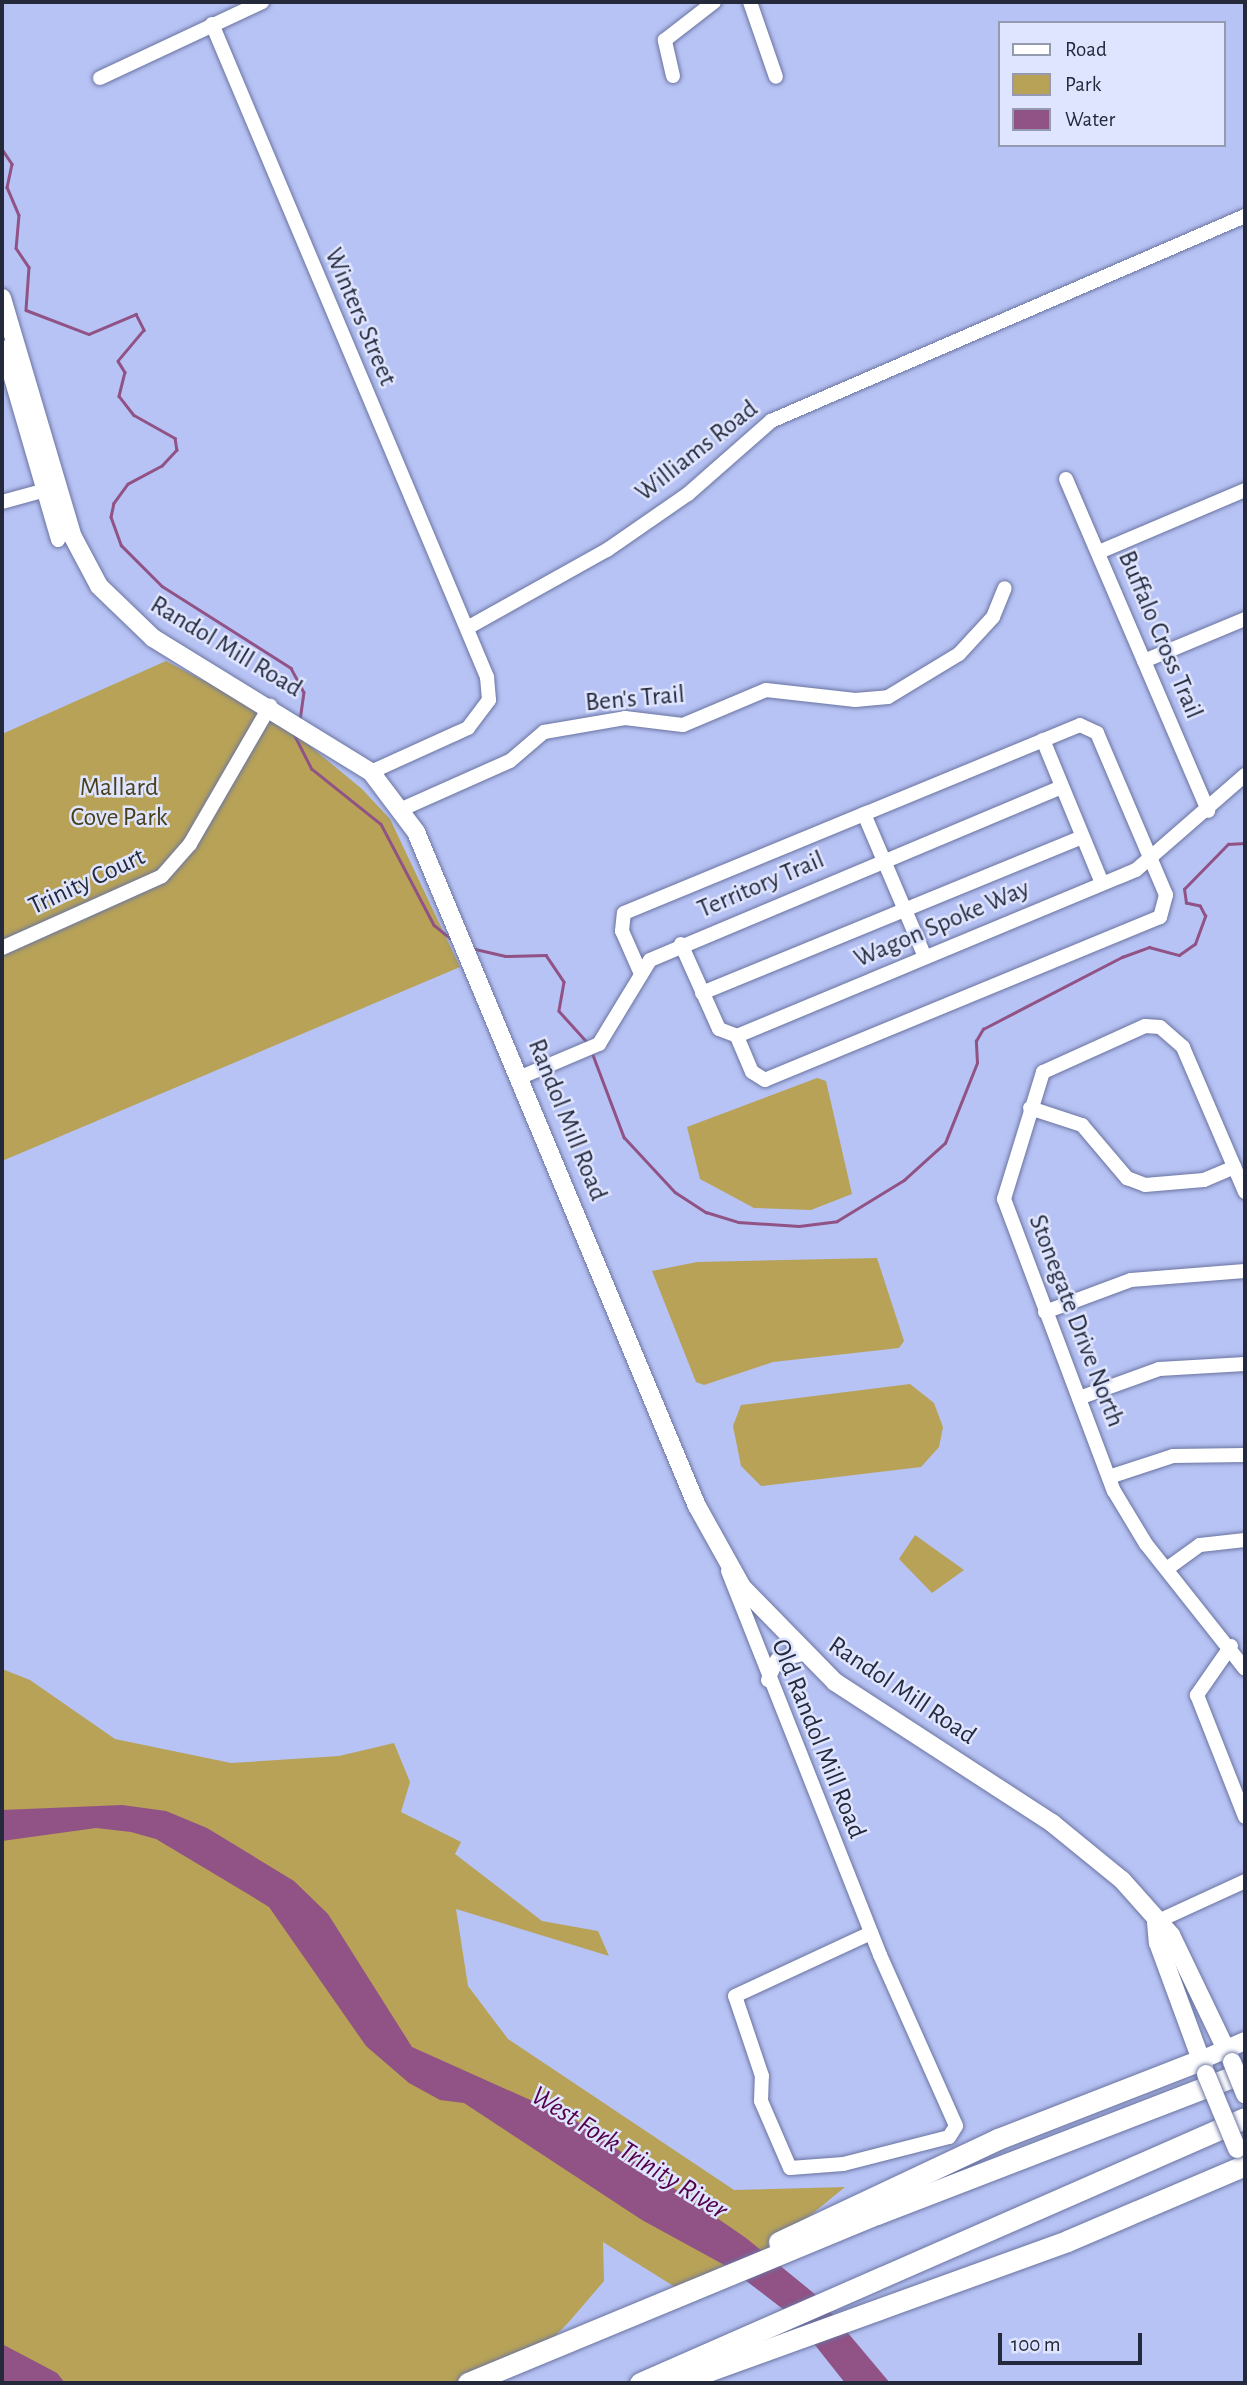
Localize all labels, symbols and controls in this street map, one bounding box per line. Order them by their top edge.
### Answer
legend [998,21,1226,147]
text: Road [1065,39,1107,60]
text: Park [1065,74,1101,95]
text: Water [1065,109,1115,130]
street label: Winters Street [317,244,403,390]
street label: Williams Road [630,394,764,508]
street label: Buffalo Cross Trail [1111,546,1209,724]
street label: Randol Mill Road [144,589,308,705]
street label: Ben's Trail [584,679,686,719]
park label: Mallard Cove Park [70,772,168,834]
street label: Trinity Court [24,842,150,922]
street label: Territory Trail [693,844,829,926]
street label: Wagon Spoke Way [850,873,1034,975]
street label: Randol Mill Road [520,1035,614,1205]
street label: Stonegate Drive North [1021,1211,1131,1431]
street label: Randol Mill Road [822,1630,982,1752]
street label: Old Randol Mill Road [764,1635,872,1843]
water label: West Fork Trinity River [524,2079,734,2227]
scale bar [1002,2318,1146,2362]
text: 100 m [1011,2334,1061,2355]

